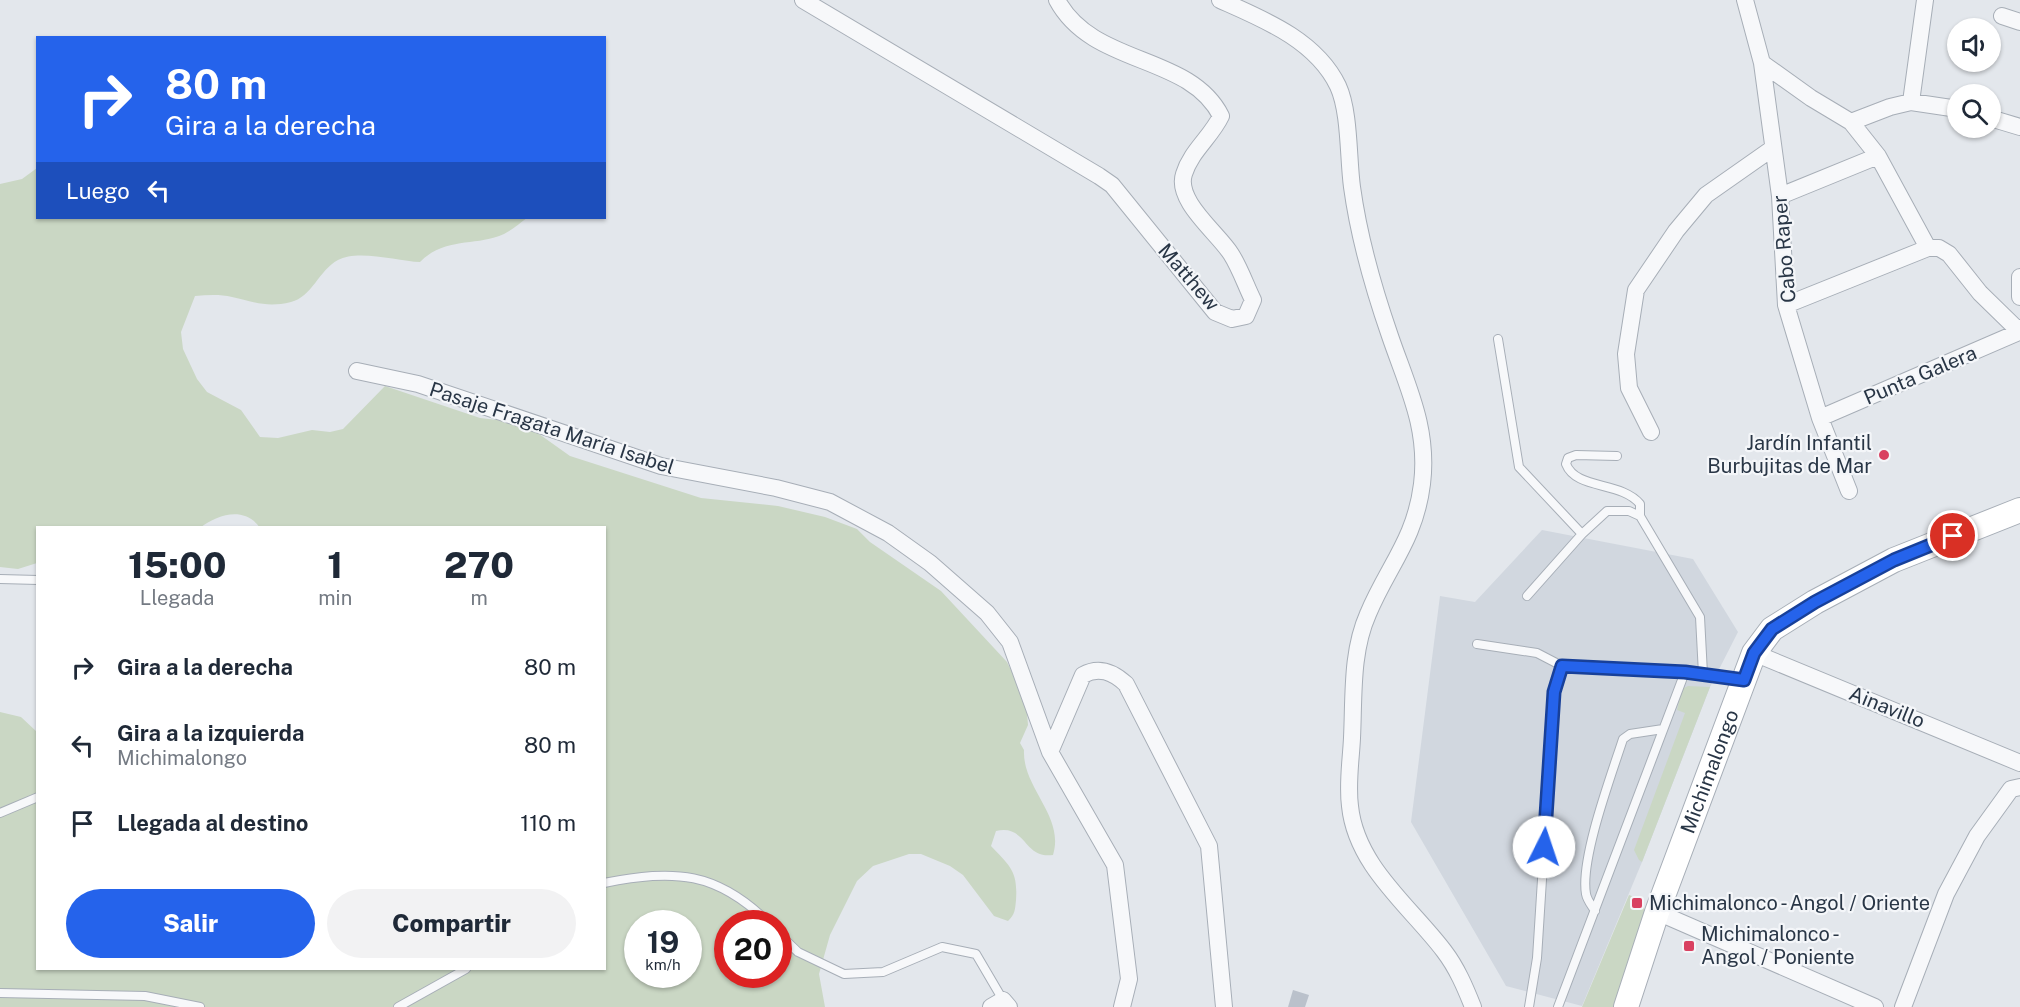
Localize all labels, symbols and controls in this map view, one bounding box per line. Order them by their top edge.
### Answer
map controls [1947,18,2001,138]
button: sound [1947,18,2001,72]
text: 80 m [165,59,267,108]
icon: right [66,60,144,138]
button: search [1947,84,2001,138]
text: Gira a la derecha [165,109,376,141]
icon: left [142,174,175,207]
text: Luego [66,178,130,204]
street label: Cabo Raper [1767,194,1801,304]
street label: Matthew [1153,238,1225,316]
street label: Punta Galera [1860,340,1980,410]
street label: Pasaje Fragata María Isabel [426,377,678,479]
place label: Jardín Infantil Burbujitas de Mar [1707,431,1872,478]
marker: Jardín Infantil Burbujitas de Mar [1877,448,1891,462]
pin [1927,510,1978,561]
icon: arrive [1936,519,1969,552]
text: 15:00 [128,544,226,586]
text: 1 [327,544,343,586]
text: 270 [444,544,514,586]
text: Llegada [140,586,214,610]
text: min [318,586,352,610]
text: m [470,586,488,610]
icon: right [66,651,99,684]
text: Gira a la derecha [117,654,293,680]
text: 80 m [524,654,576,680]
street label: Ainavillo [1846,681,1928,733]
street label: Michimalongo [1676,706,1744,837]
text: Gira a la izquierda [117,720,304,746]
icon: left [66,729,99,762]
text: 80 m [524,732,576,758]
text: Michimalongo [117,746,247,770]
icon: arrive [66,807,99,840]
text: Llegada al destino [117,810,308,836]
text: 110 m [520,810,576,836]
position arrow [1512,815,1576,879]
button: Salir [66,889,315,958]
button: Compartir [327,889,576,958]
place label: Michimalonco - Angol / Oriente [1649,891,1930,915]
marker: Michimalonco - Angol / Oriente [1630,896,1644,910]
speed limit sign: 20 [714,910,792,988]
place label: Michimalonco - Angol / Poniente [1701,922,1855,969]
text: 19 [647,924,679,960]
marker: Michimalonco - Angol / Poniente [1682,939,1696,953]
text: km/h [645,956,681,973]

